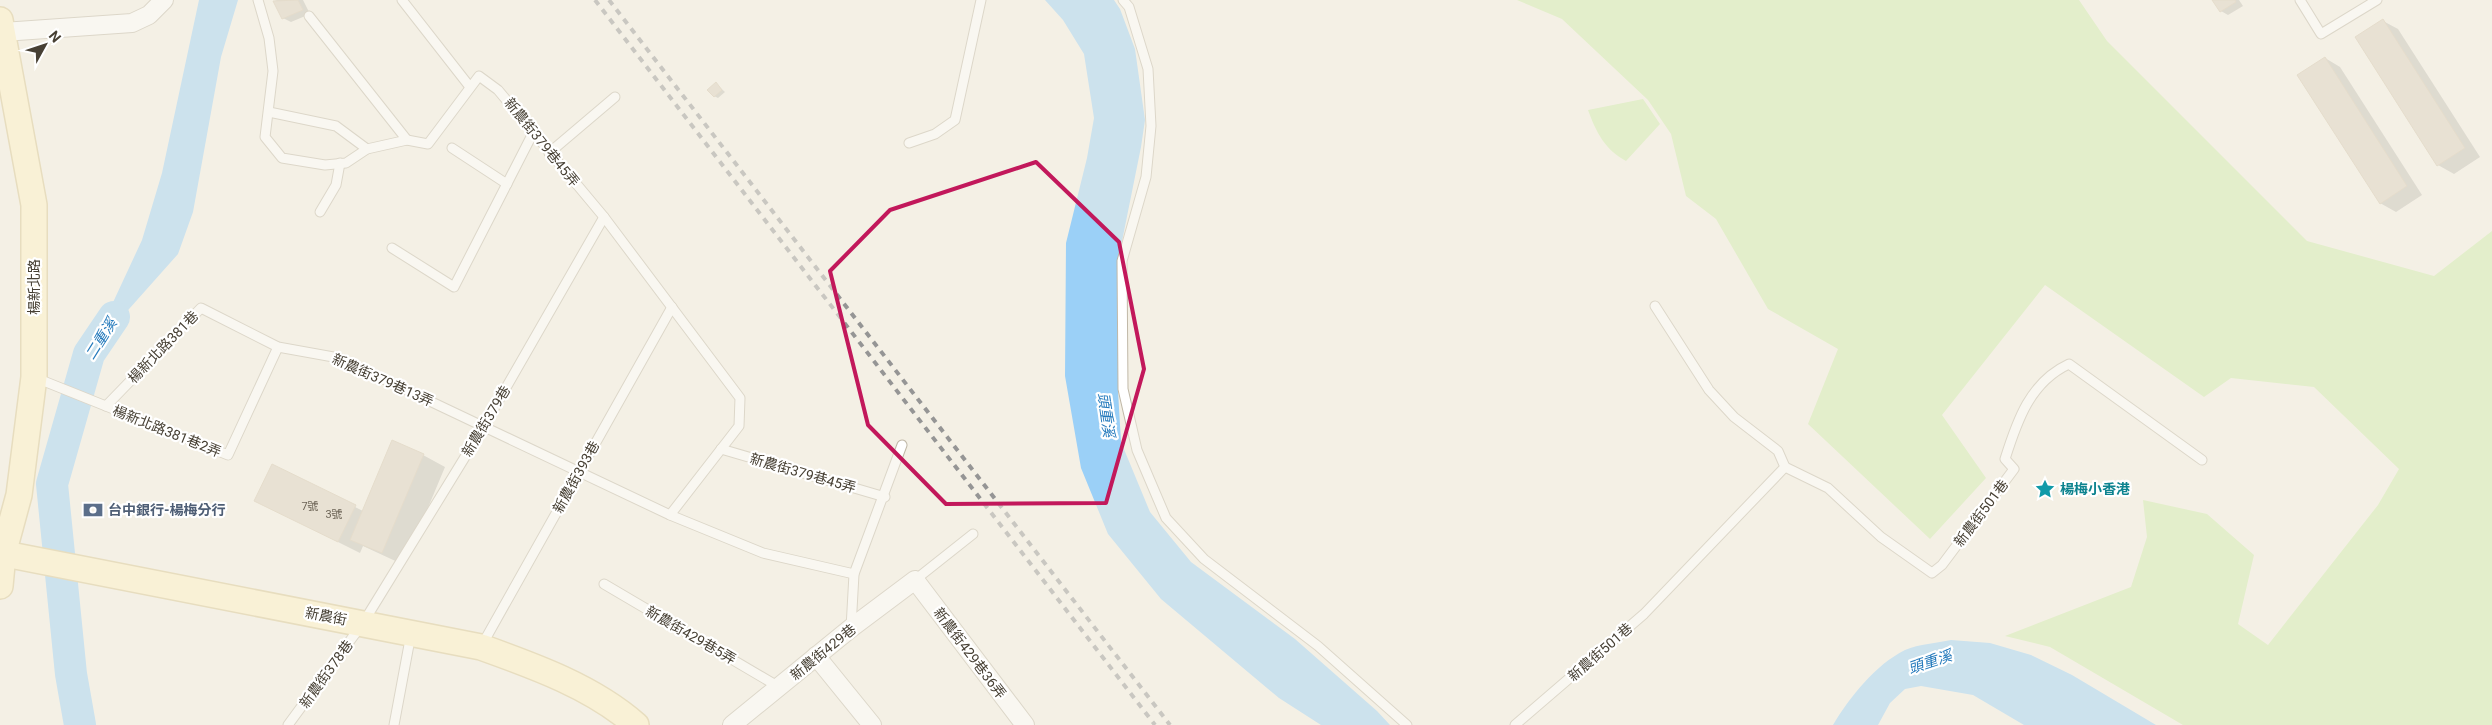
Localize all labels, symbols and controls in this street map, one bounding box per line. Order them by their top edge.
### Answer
north arrow [20,20,70,70]
text: N [46,28,64,46]
street label: 新農街379巷45弄 [501,94,583,190]
street label: 楊新北路 [26,259,42,315]
street label: 楊新北路381巷 [125,308,201,386]
water label: 二重溪 [81,313,122,363]
street label: 新農街379巷13弄 [330,350,436,410]
street label: 新農街379巷 [459,383,513,459]
water label: 頭重溪 [1094,391,1118,441]
street label: 楊新北路381巷2弄 [110,402,224,460]
street label: 新農街393巷 [550,438,602,516]
street label: 新農街379巷45弄 [748,450,858,496]
street label: 新農街501巷 [1951,476,2011,550]
place icon: 楊梅小香港 [2034,478,2056,500]
place label: 楊梅小香港 [2060,481,2130,497]
bank icon: 台中銀行-楊梅分行 [82,499,104,521]
house number: 7號 [301,500,319,513]
place label: 台中銀行-楊梅分行 [108,502,226,518]
house number: 3號 [325,508,343,521]
street label: 新農街429巷5弄 [643,603,739,667]
street label: 新農街 [304,604,348,628]
street label: 新農街429巷36弄 [931,605,1009,701]
street label: 新農街501巷 [1565,620,1635,684]
street label: 新農街429巷 [787,621,859,683]
street label: 新農街378巷 [296,637,356,711]
water label: 頭重溪 [1906,646,1956,678]

